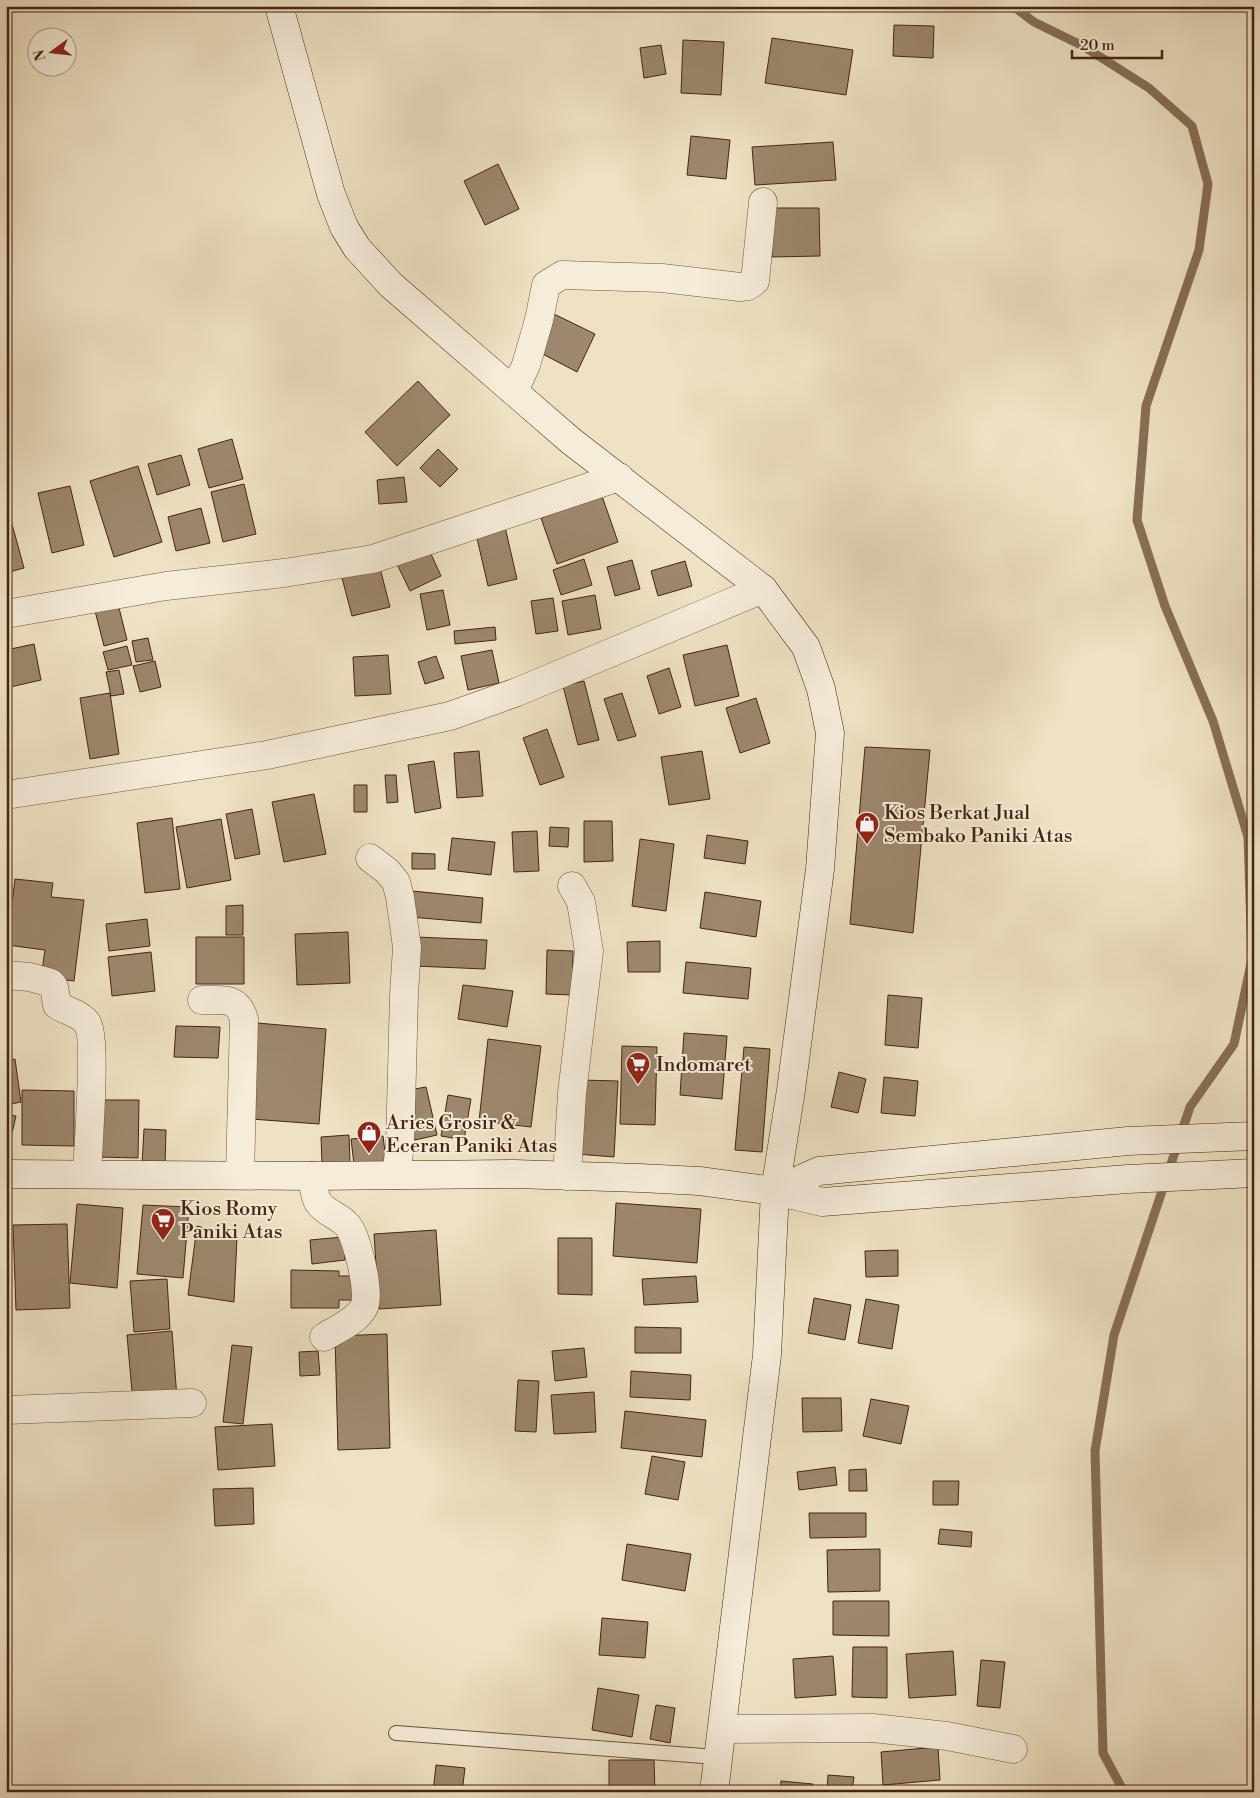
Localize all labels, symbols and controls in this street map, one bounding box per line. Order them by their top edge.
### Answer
north arrow [28,28,78,78]
scale bar [1072,28,1162,60]
text: 20 m [1080,36,1115,55]
text: N [30,47,51,63]
place label: Kios Berkat Jual Sembako Paniki Atas [884,801,1073,849]
shop icon: Kios Berkat Jual Sembako Paniki Atas [854,811,880,845]
supermarket icon: Indomaret [625,1051,651,1085]
place label: Indomaret [656,1053,751,1078]
place label: Aries Grosir & Eceran Paniki Atas [385,1111,557,1159]
shop icon: Aries Grosir & Eceran Paniki Atas [356,1120,382,1154]
place label: Kios Romy Paniki Atas [180,1197,282,1245]
supermarket icon: Kios Romy Paniki Atas [150,1207,176,1241]

